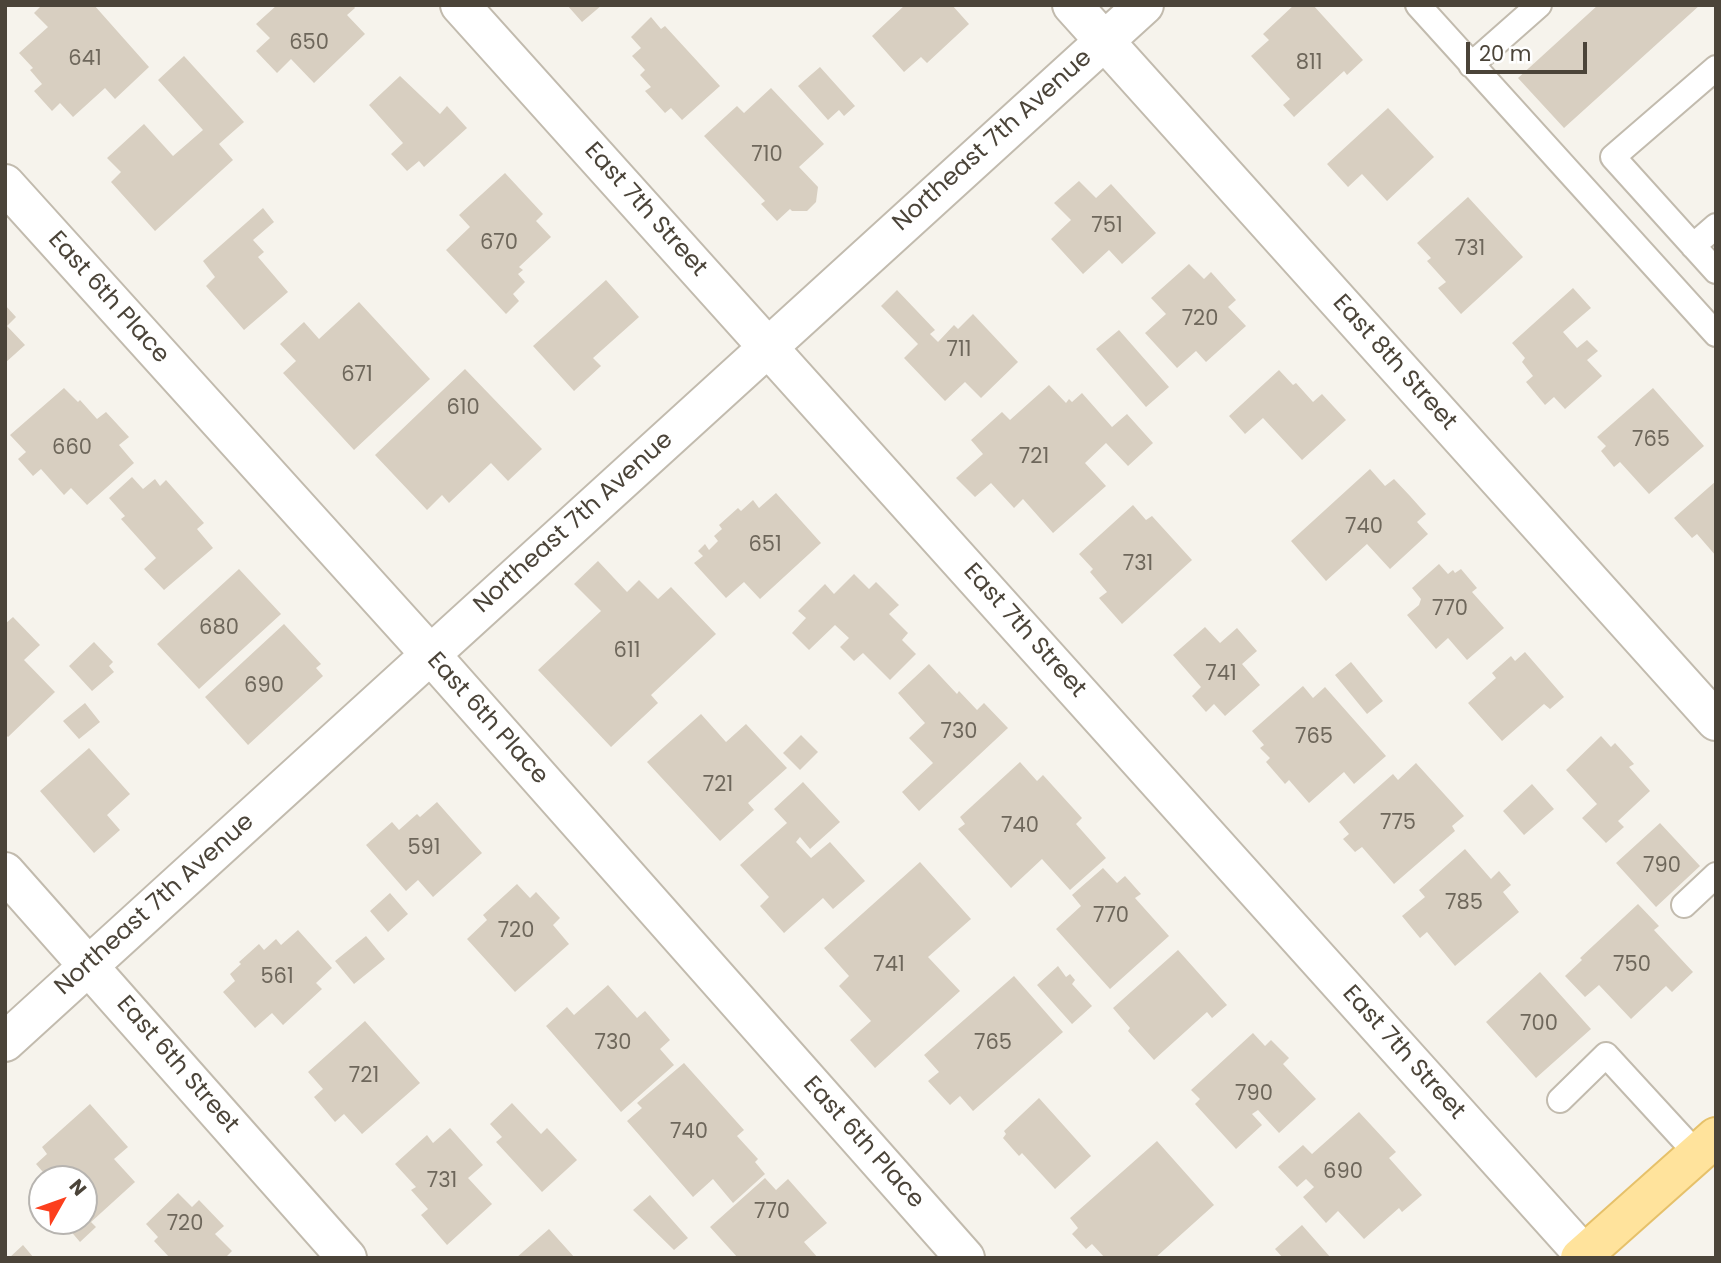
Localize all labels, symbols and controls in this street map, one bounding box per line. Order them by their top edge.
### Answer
scale bar [1469,28,1590,72]
house number: 650 [289,31,329,57]
text: 20 m [1479,39,1532,68]
street label: Northeast 7th Avenue [888,44,1098,238]
house number: 641 [68,47,102,73]
house number: 811 [1296,51,1322,77]
street label: East 7th Street [577,137,713,283]
house number: 710 [751,143,783,169]
house number: 751 [1091,214,1123,240]
street label: East 6th Place [41,226,175,370]
house number: 670 [480,231,518,257]
house number: 731 [1455,237,1485,263]
street label: East 8th Street [1326,289,1462,437]
house number: 720 [1182,307,1218,333]
house number: 711 [947,338,971,364]
house number: 671 [341,363,373,389]
house number: 610 [446,396,480,422]
street label: Northeast 7th Avenue [469,426,679,620]
house number: 765 [1632,428,1670,454]
house number: 660 [52,436,92,462]
house number: 721 [1019,445,1049,471]
house number: 740 [1345,515,1383,541]
house number: 651 [748,533,782,559]
house number: 731 [1123,552,1153,578]
street label: East 7th Street [956,558,1092,704]
house number: 770 [1432,597,1468,623]
house number: 680 [199,616,239,642]
house number: 611 [614,639,640,665]
street label: East 6th Place [420,647,554,791]
house number: 741 [1205,662,1237,688]
house number: 690 [244,674,284,700]
house number: 730 [940,720,978,746]
house number: 765 [1295,725,1333,751]
house number: 721 [703,773,733,799]
street label: Northeast 7th Avenue [50,808,260,1002]
house number: 775 [1380,811,1416,837]
house number: 740 [1001,814,1039,840]
house number: 591 [407,836,441,862]
house number: 790 [1643,854,1681,880]
house number: 785 [1445,891,1483,917]
house number: 770 [1093,904,1129,930]
house number: 720 [498,919,534,945]
house number: 741 [873,953,905,979]
house number: 750 [1613,953,1651,979]
house number: 561 [260,965,294,991]
street label: East 7th Street [1335,980,1471,1126]
street label: East 6th Street [110,991,244,1139]
house number: 700 [1520,1012,1558,1038]
house number: 730 [594,1031,632,1057]
house number: 765 [974,1031,1012,1057]
house number: 721 [349,1064,379,1090]
street label: East 6th Place [796,1071,930,1215]
house number: 790 [1235,1082,1273,1108]
house number: 740 [670,1120,708,1146]
house number: 690 [1323,1160,1363,1186]
north arrow [28,1165,98,1235]
house number: 731 [427,1169,457,1195]
text: N [63,1173,93,1202]
house number: 770 [754,1200,790,1226]
house number: 720 [167,1212,203,1238]

